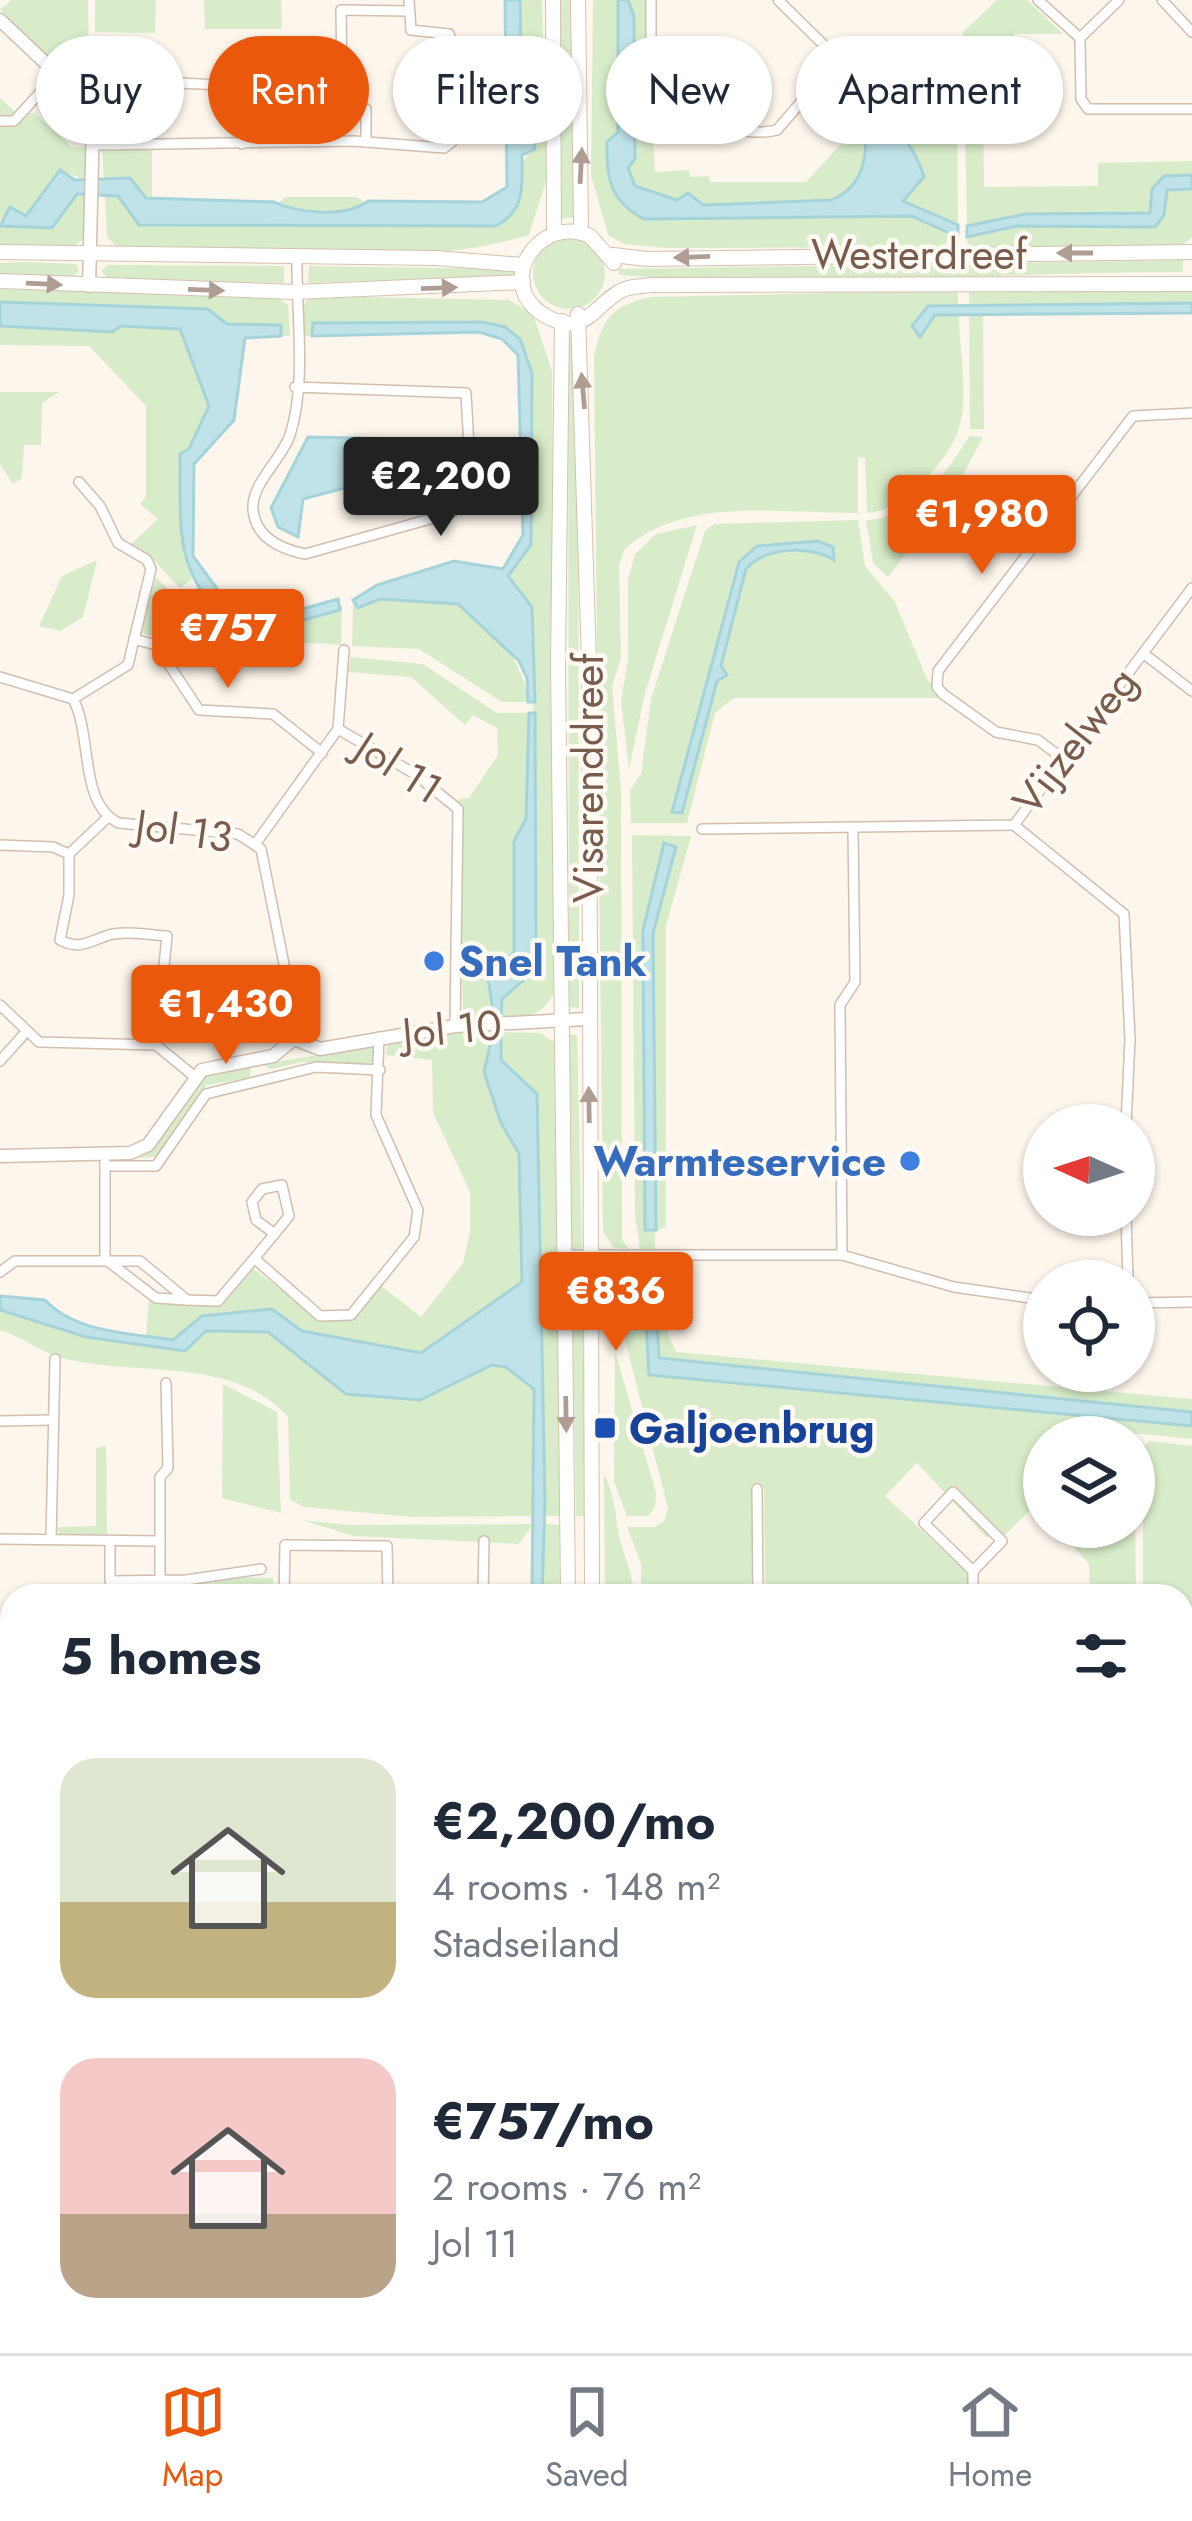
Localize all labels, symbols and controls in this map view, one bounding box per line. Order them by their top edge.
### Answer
chip: Buy [36,36,184,144]
chip: Rent [208,36,369,144]
chip: Filters [393,36,582,144]
chip: New [606,36,772,144]
chip: Apartment [796,36,1063,144]
one-way arrow [572,146,591,184]
street label: Westerdreef [811,224,1028,285]
one-way arrow [1055,243,1093,262]
one-way arrow [672,247,710,266]
one-way arrow [26,275,64,294]
one-way arrow [421,279,459,298]
one-way arrow [188,280,226,299]
one-way arrow [573,372,592,409]
pin: €2,200 [343,437,539,539]
text: €2,200 [371,447,512,504]
pin: €1,980 [884,475,1080,577]
text: €1,980 [915,485,1049,542]
pin: €757 [157,589,299,691]
text: €757 [179,599,277,656]
street label: Visarenddreef [558,652,619,903]
street label: Vijzelweg [998,654,1152,828]
street label: Jol 11 [339,714,455,819]
street label: Jol 13 [127,793,236,868]
place label: Snel Tank [458,931,647,992]
marker: Snel Tank [421,948,447,974]
pin: €1,430 [128,965,324,1067]
text: €1,430 [158,975,294,1032]
street label: Jol 10 [395,994,504,1064]
one-way arrow [579,1085,598,1123]
north arrow [1023,1104,1155,1236]
map controls [1023,1104,1155,1548]
place label: Warmteservice [593,1131,886,1192]
marker: Warmteservice [897,1148,923,1174]
pin: €836 [545,1252,687,1354]
button: locate [1023,1260,1155,1392]
text: €836 [566,1262,666,1319]
one-way arrow [556,1396,576,1434]
place label: Galjoenbrug [629,1398,875,1459]
marker: Galjoenbrug [592,1415,618,1441]
button: layers [1023,1416,1155,1548]
text: 5 homes [60,1619,262,1693]
icon: filters [1068,1623,1134,1689]
text: €2,200/mo [432,1784,716,1858]
icon: home [156,1806,300,1950]
text: 4 rooms · 148 m² [432,1858,720,1915]
text: Stadseiland [432,1915,620,1972]
text: €757/mo [432,2084,654,2158]
icon: home [156,2106,300,2250]
text: 2 rooms · 76 m² [432,2158,701,2215]
text: Jol 11 [432,2215,518,2272]
tab: Map [160,2379,226,2498]
tab: Saved [545,2379,629,2498]
tab: Home [948,2379,1032,2498]

